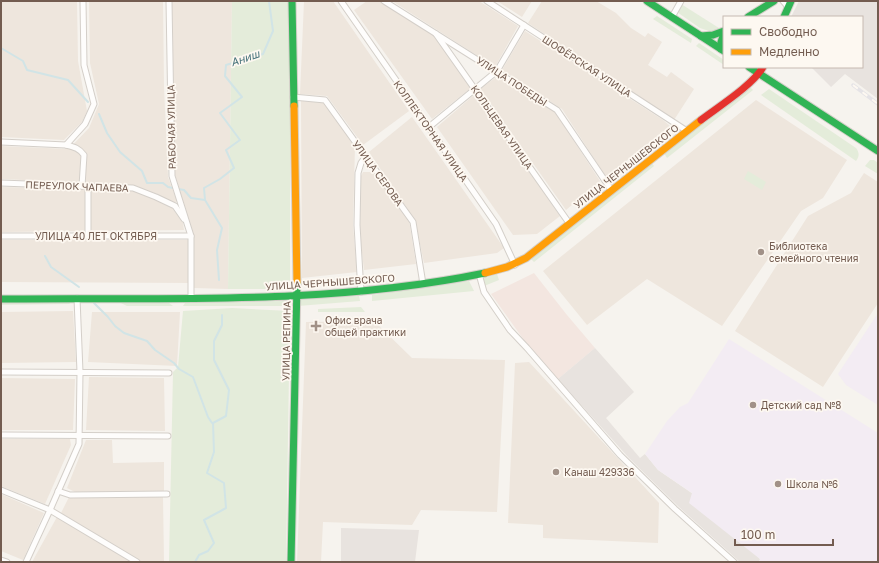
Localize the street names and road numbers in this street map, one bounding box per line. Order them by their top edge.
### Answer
street label: ШОФЁРСКАЯ УЛИЦА [540,32,635,99]
street label: УЛИЦА ПОБЕДЫ [474,54,550,108]
street label: КОЛЛЕКТОРНАЯ УЛИЦА [391,78,471,184]
street label: КОЛЬЦЕВАЯ УЛИЦА [468,83,536,172]
street label: РАБОЧАЯ УЛИЦА [164,84,178,169]
street label: УЛИЦА ЧЕРНЫШЕВСКОГО [571,121,681,211]
street label: УЛИЦА СЕРОВА [350,138,406,208]
street label: ПЕРЕУЛОК ЧАПАЕВА [25,178,129,194]
street label: УЛИЦА 40 ЛЕТ ОКТЯБРЯ [35,230,157,242]
street label: УЛИЦА ЧЕРНЫШЕВСКОГО [265,271,395,293]
street label: УЛИЦА РЕПИНА [279,301,293,381]

